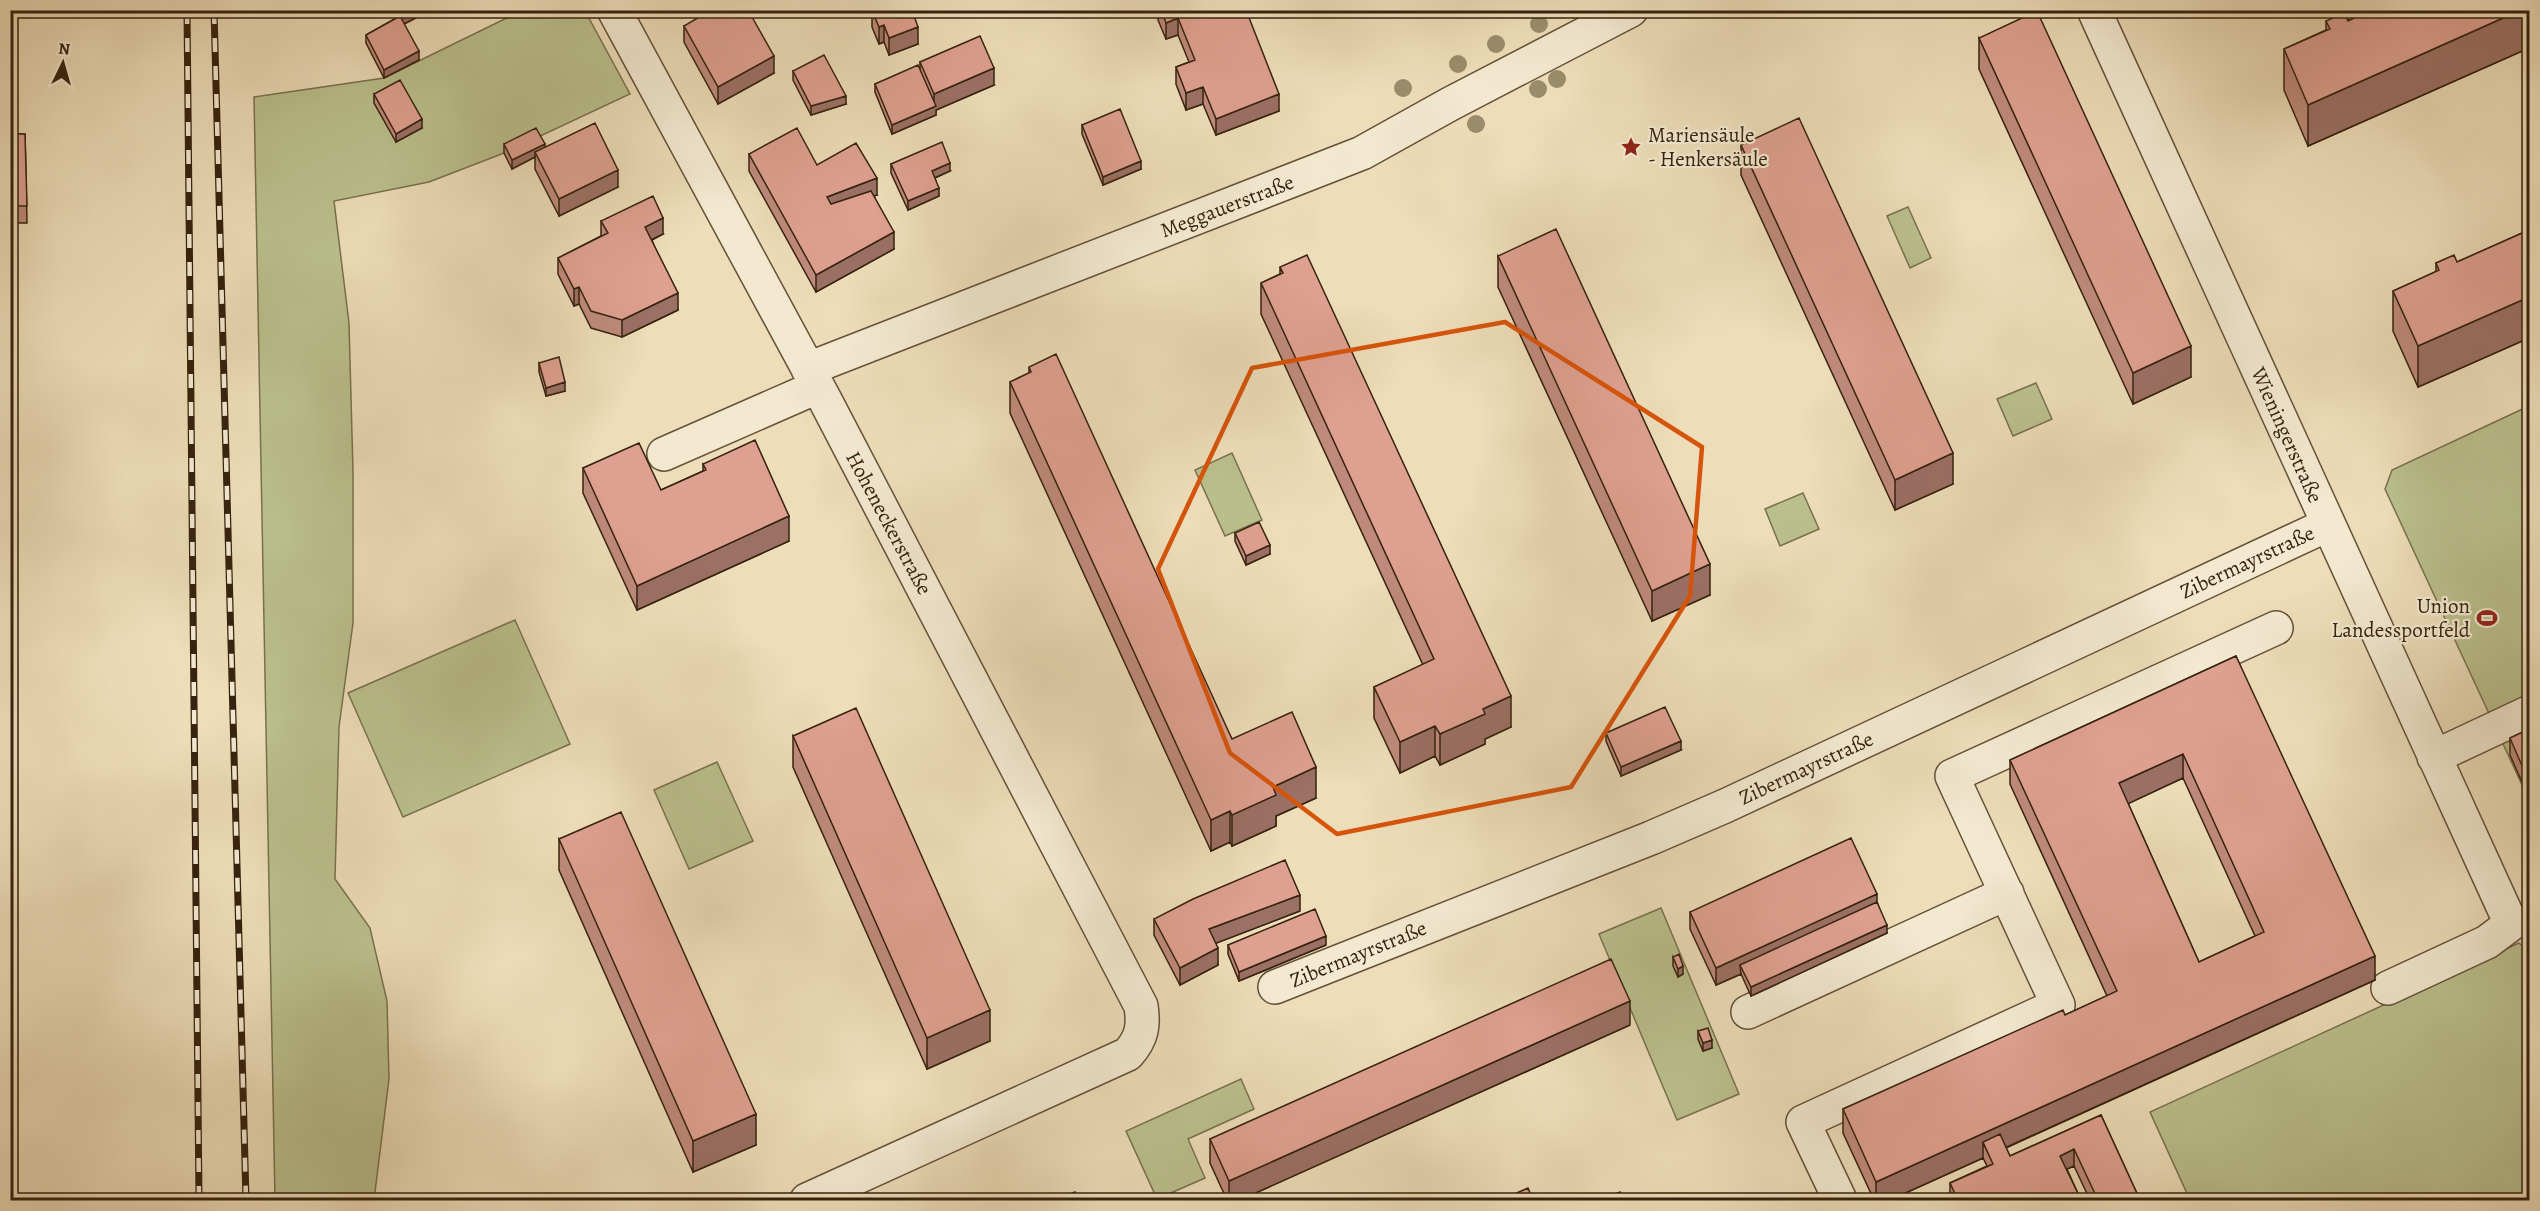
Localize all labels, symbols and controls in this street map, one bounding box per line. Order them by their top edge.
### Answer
north arrow [33,33,93,93]
text: N [57,38,71,61]
place label: Mariensäule - Henkersäule [1648,121,1768,173]
place icon: Mariensäule - Henkersäule [1619,135,1643,159]
street label: Meggauerstraße [1156,168,1298,244]
street label: Wieningerstraße [2244,362,2329,507]
street label: Hoheneckerstraße [839,446,939,600]
street label: Zibermayrstraße [2175,519,2319,605]
place label: Union Landessportfeld [2332,592,2471,644]
sports icon: Union Landessportfeld [2475,606,2499,630]
street label: Zibermayrstraße [1734,725,1878,811]
street label: Zibermayrstraße [1286,914,1430,994]

